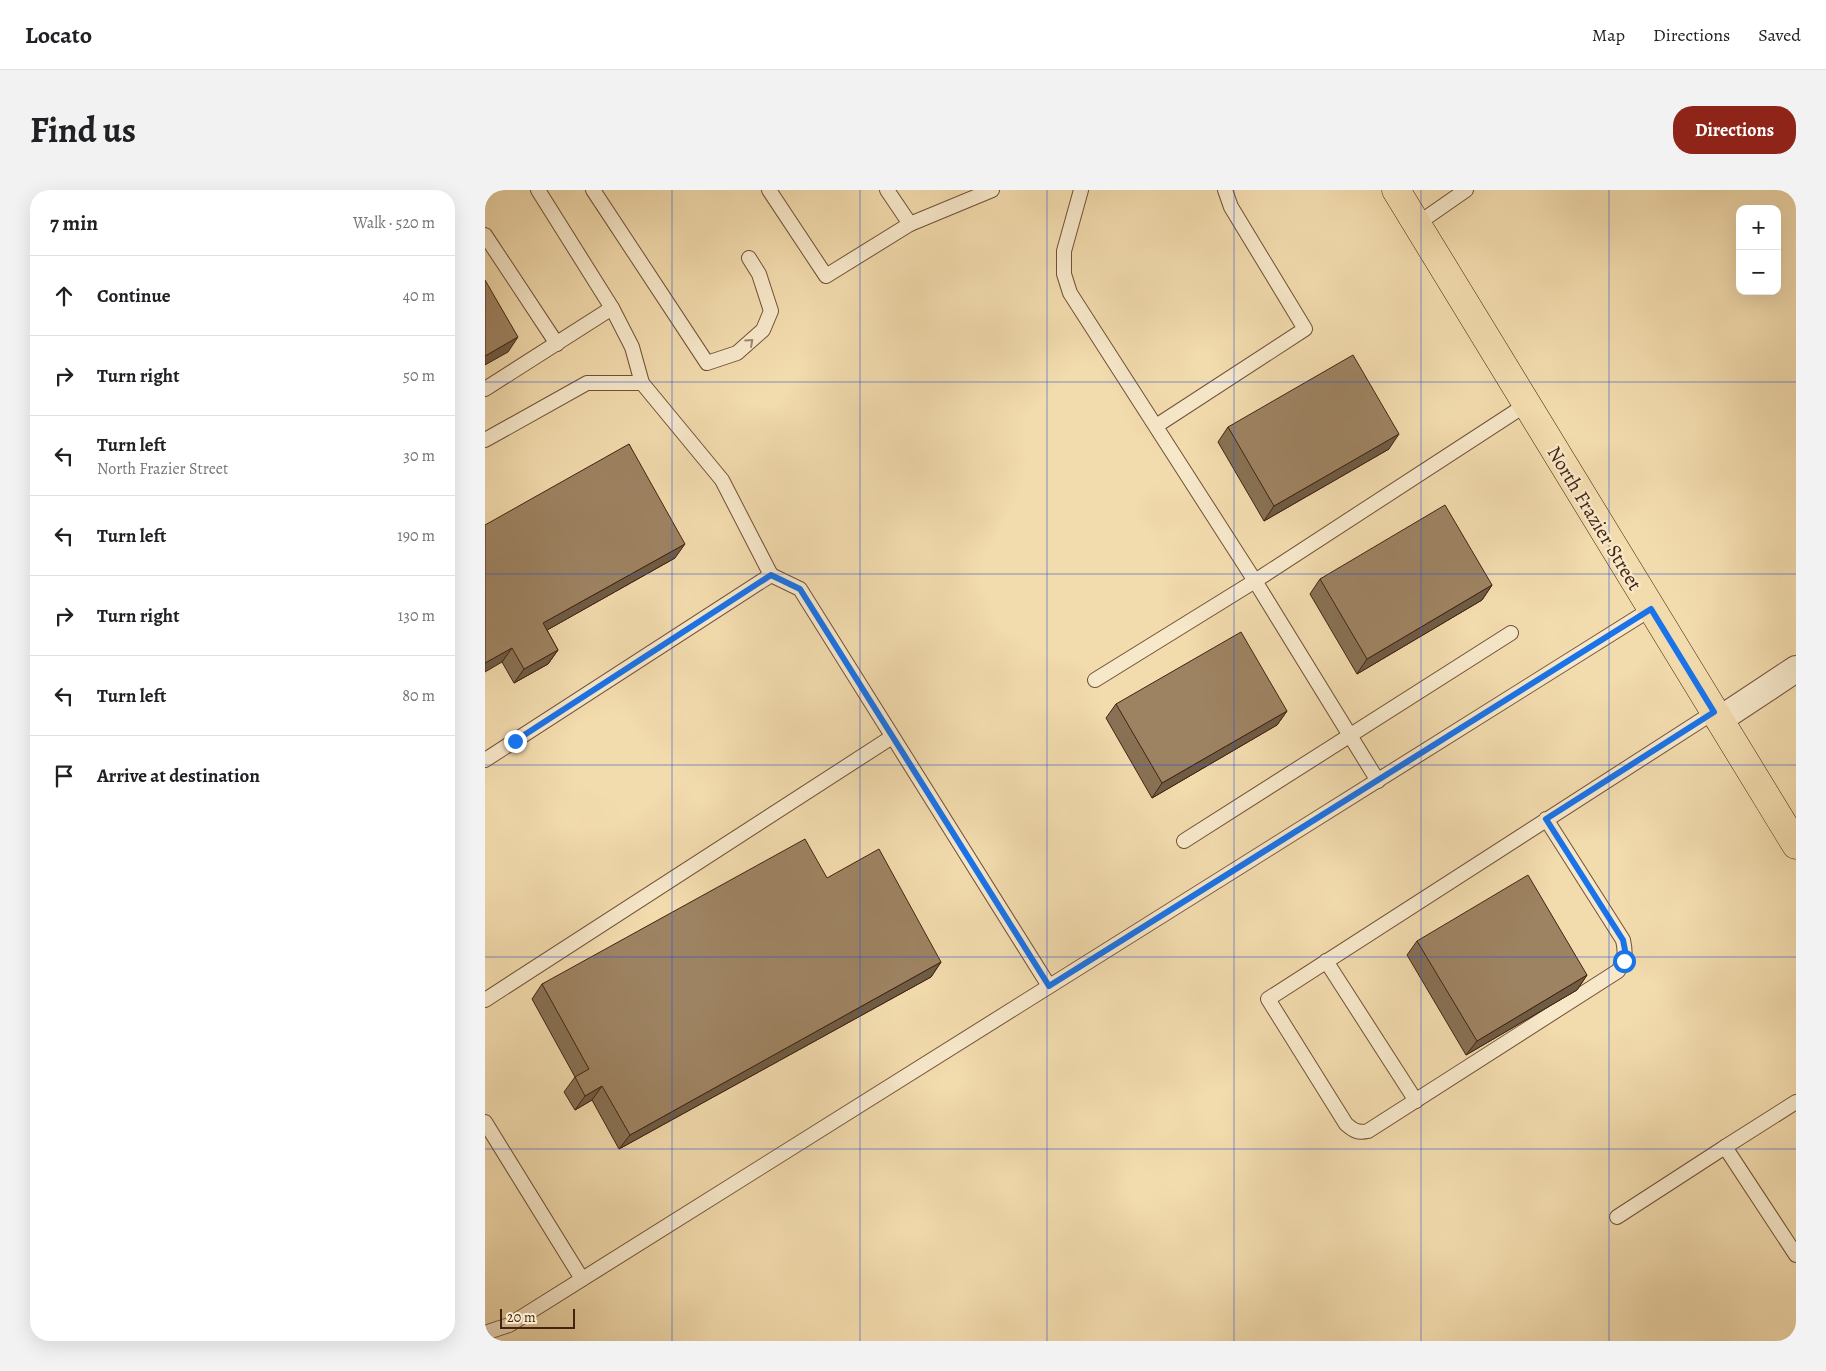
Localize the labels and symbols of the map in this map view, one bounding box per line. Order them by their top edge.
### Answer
one-way arrow [745,339,754,348]
street label: North Frazier Street [1541,441,1649,596]
route end [504,730,527,753]
route start [1613,950,1636,973]
scale bar [500,1306,575,1329]

